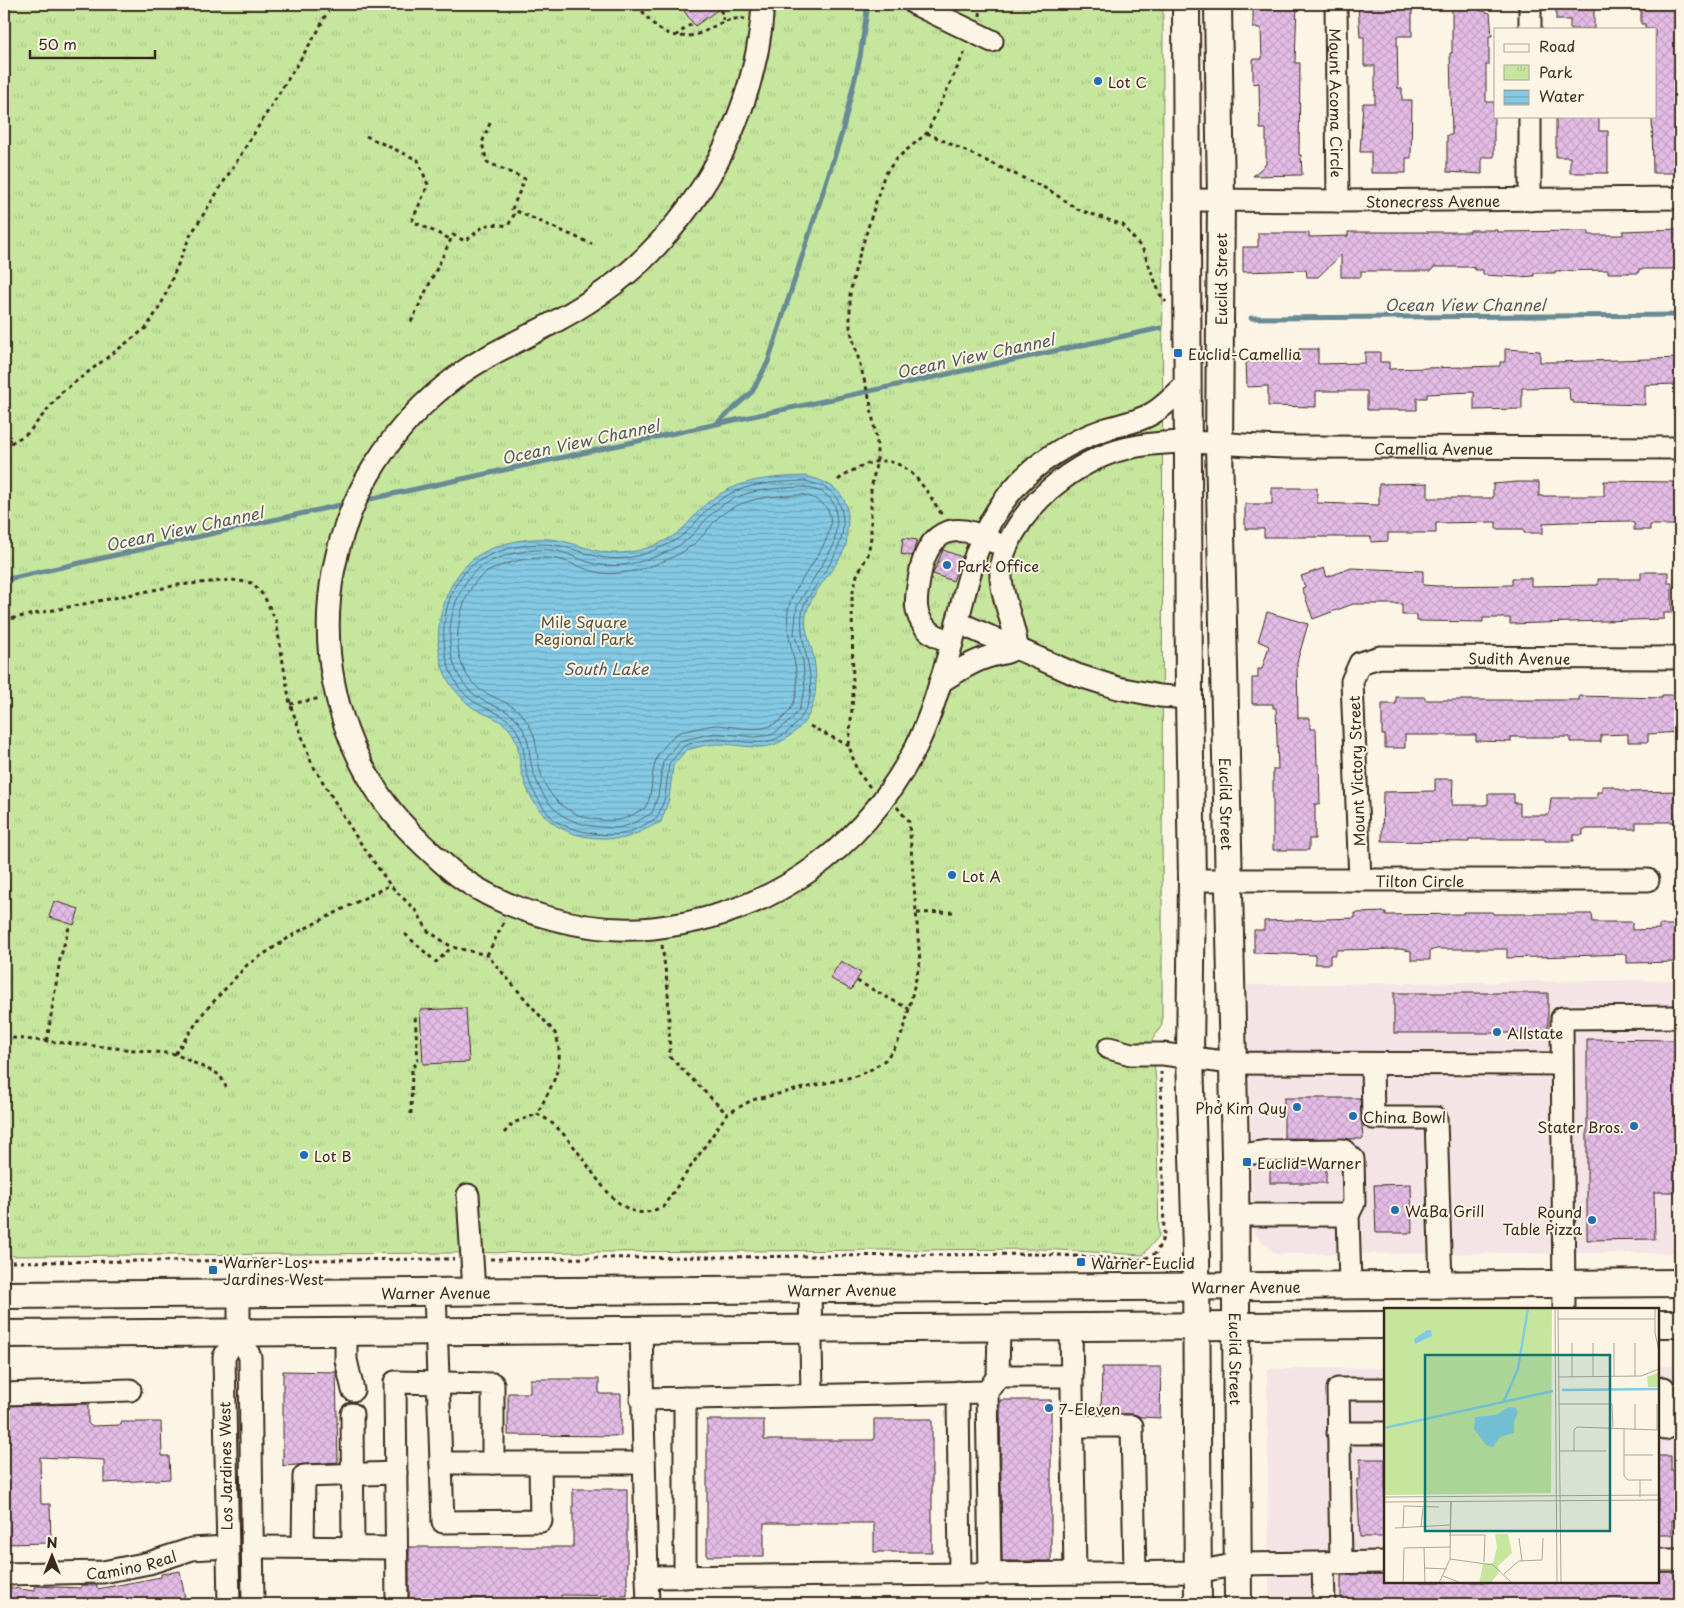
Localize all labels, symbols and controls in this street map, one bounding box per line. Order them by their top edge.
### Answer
scale bar [30,28,155,60]
street label: Mount Acoma Circle [1325,28,1349,178]
legend [1494,28,1656,118]
text: 50 m [38,32,77,55]
text: Road [1539,34,1575,57]
text: Park [1539,60,1573,83]
place label: Lot C [1108,70,1147,93]
marker: Lot C [1092,75,1104,87]
text: Water [1539,84,1584,107]
street label: Stonecress Avenue [1366,188,1500,212]
street label: Euclid Street [1209,233,1232,325]
water label: Ocean View Channel [1385,292,1548,316]
water label: Ocean View Channel [894,326,1059,383]
place label: Euclid-Camellia [1188,342,1302,365]
marker: Euclid-Camellia [1172,347,1184,359]
water label: Ocean View Channel [499,412,664,469]
street label: Camellia Avenue [1374,436,1493,459]
water label: Ocean View Channel [103,499,268,556]
place label: Park Office [957,554,1039,577]
marker: Park Office [941,559,953,571]
park label: Mile Square Regional Park [534,610,634,650]
street label: Sudith Avenue [1468,646,1570,669]
water label: South Lake [564,656,650,680]
street label: Mount Victory Street [1342,695,1370,847]
street label: Euclid Street [1215,757,1240,850]
place label: Lot A [962,864,1001,887]
marker: Lot A [946,869,958,881]
street label: Tilton Circle [1376,869,1464,892]
place label: Allstate [1507,1021,1563,1044]
marker: Allstate [1491,1026,1503,1038]
place label: Phở Kim Quy [1195,1096,1287,1119]
marker: Phở Kim Quy [1291,1101,1303,1113]
place label: China Bowl [1363,1105,1446,1128]
marker: China Bowl [1347,1110,1359,1122]
place label: Stater Bros. [1537,1115,1624,1138]
marker: Stater Bros. [1628,1120,1640,1132]
place label: Lot B [314,1144,351,1167]
marker: Lot B [298,1149,310,1161]
place label: Euclid-Warner [1257,1151,1361,1174]
marker: Euclid-Warner [1241,1156,1253,1168]
place label: WaBa Grill [1405,1199,1484,1222]
place label: Round Table Pizza [1503,1200,1583,1240]
marker: WaBa Grill [1389,1204,1401,1216]
marker: Round Table Pizza [1586,1214,1598,1226]
place label: Warner-Los Jardines West [223,1250,324,1290]
place label: Warner-Euclid [1091,1251,1195,1274]
marker: Warner-Euclid [1075,1256,1087,1268]
marker: Warner-Los Jardines West [207,1264,219,1276]
street label: Warner Avenue [1191,1274,1301,1298]
street label: Warner Avenue [787,1277,897,1301]
street label: Warner Avenue [381,1280,491,1304]
inset map [1384,1308,1659,1583]
street label: Euclid Street [1225,1312,1248,1405]
place label: 7-Eleven [1059,1397,1120,1420]
street label: Los Jardines West [212,1402,238,1530]
marker: 7-Eleven [1043,1402,1055,1414]
north arrow [28,1530,78,1580]
text: N [46,1532,58,1553]
street label: Camino Real [86,1543,179,1584]

